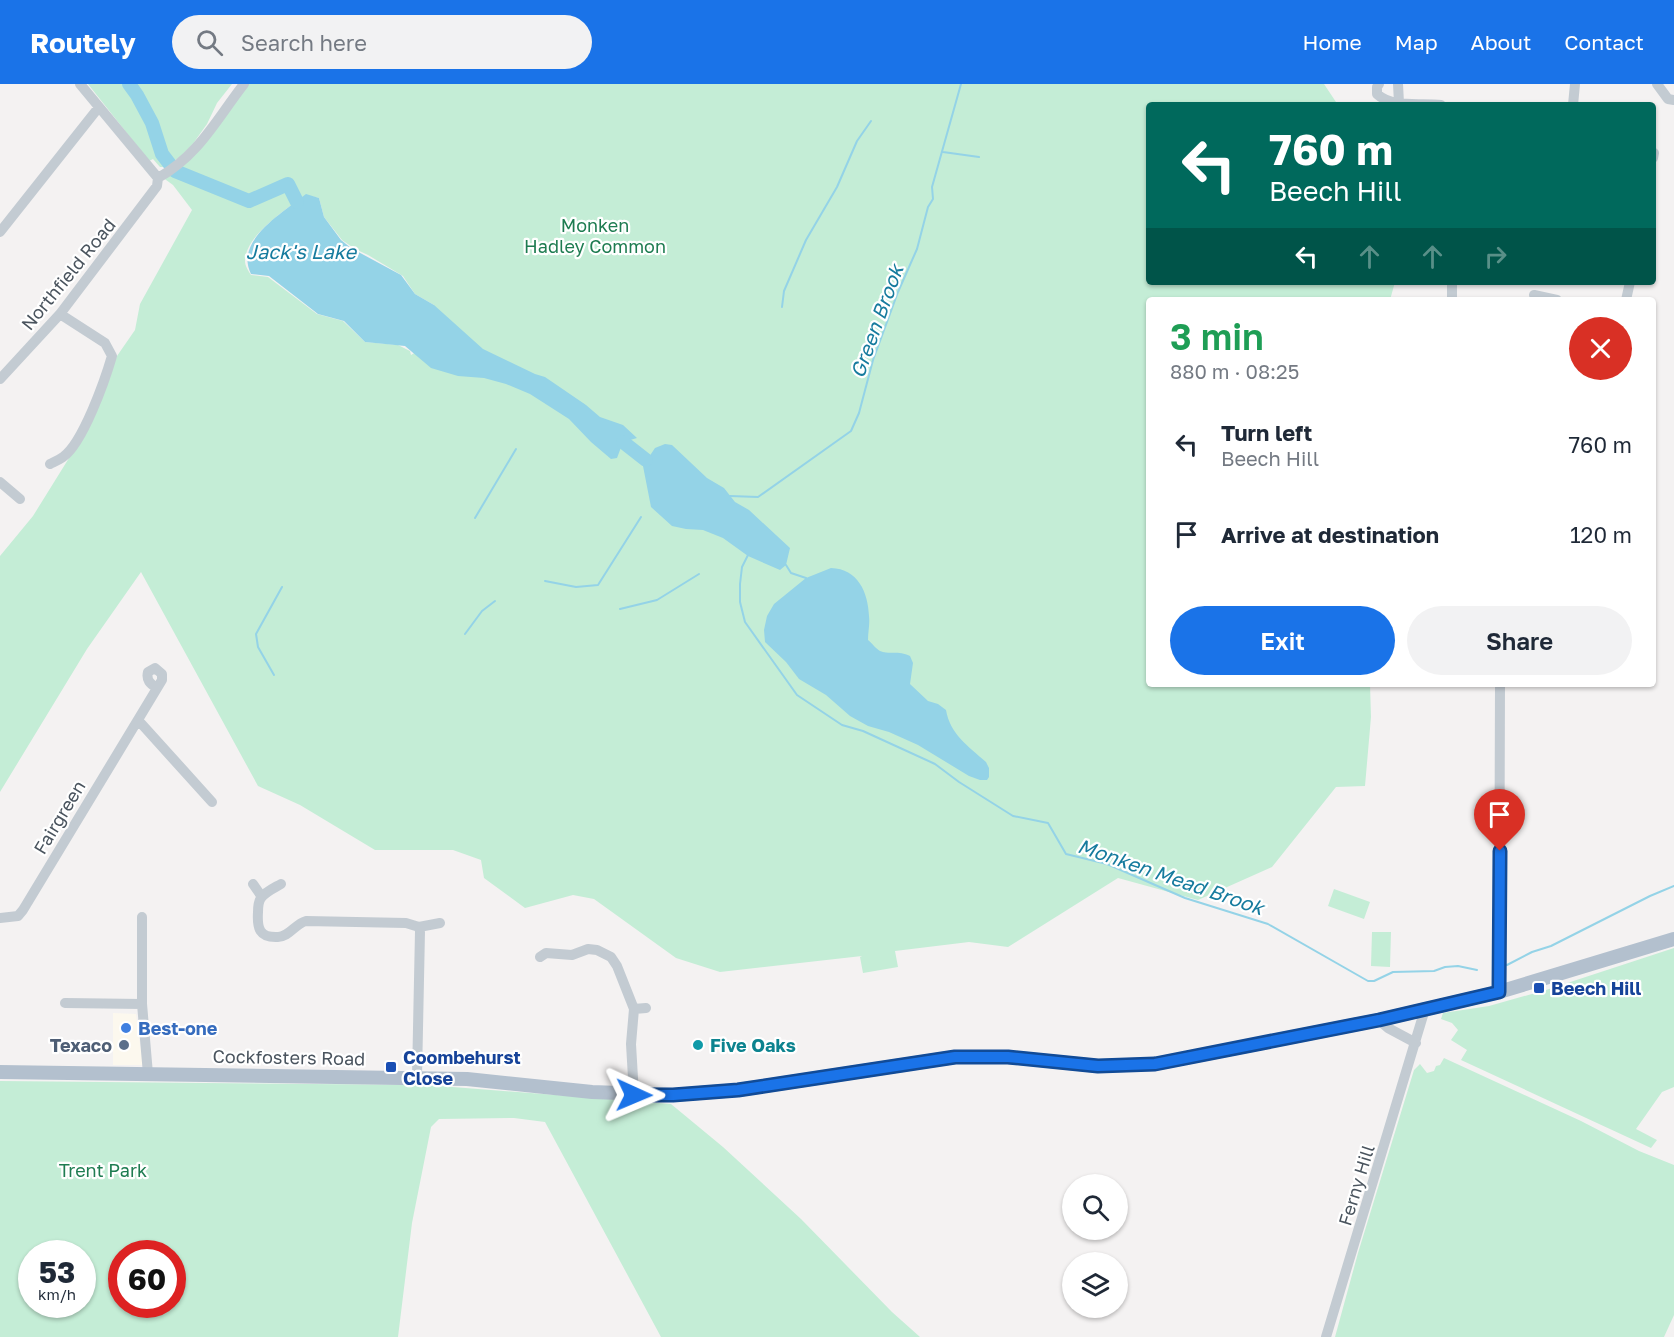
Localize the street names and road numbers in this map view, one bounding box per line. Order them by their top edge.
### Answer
street label: Northfield Road [16,214,120,334]
street label: Fairgreen [28,776,90,858]
street label: Cockfosters Road [213,1045,365,1069]
street label: Ferny Hill [1333,1142,1379,1228]

